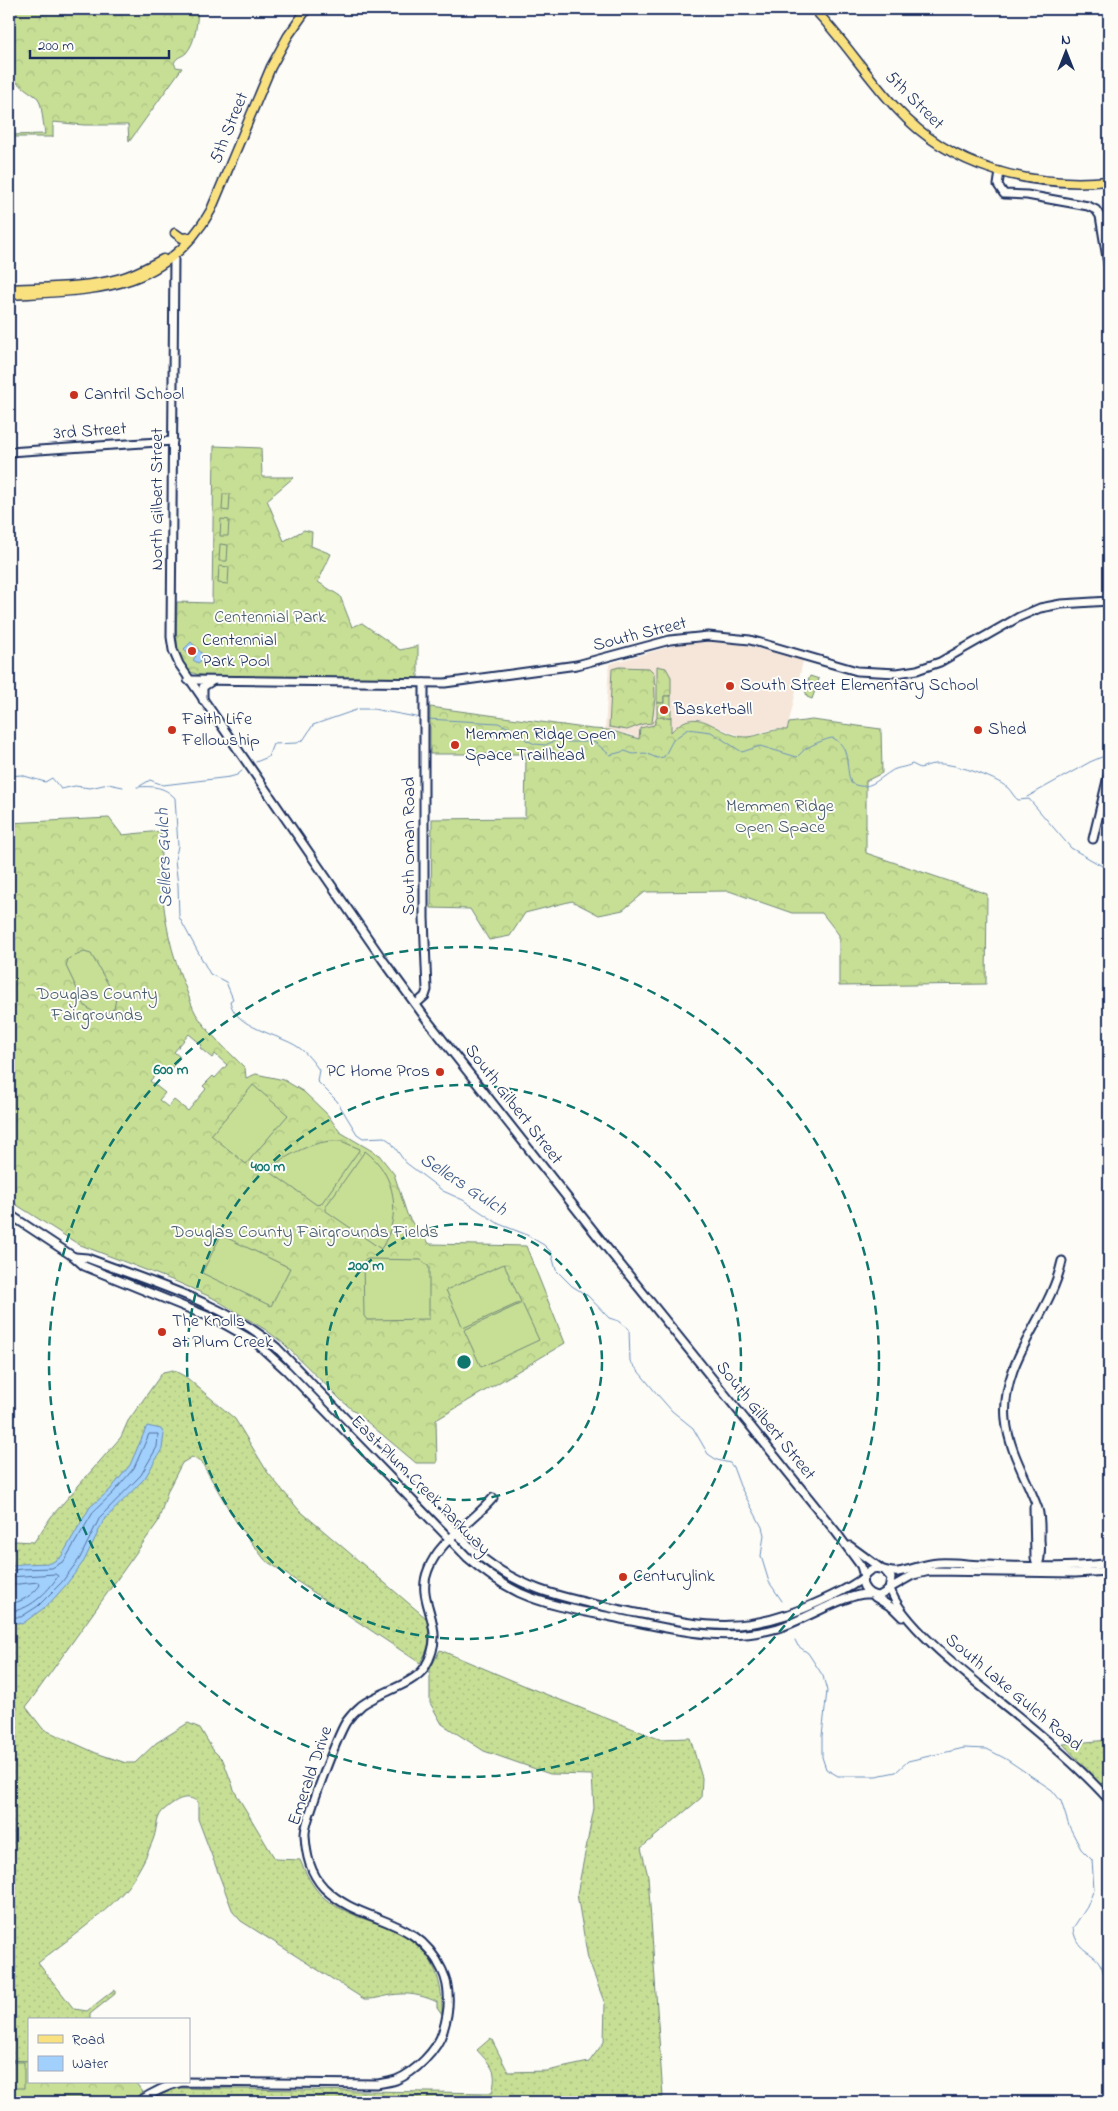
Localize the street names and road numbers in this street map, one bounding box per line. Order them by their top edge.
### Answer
street label: 5th Street [878,65,950,137]
street label: 5th Street [204,88,256,168]
street label: 3rd Street [53,416,127,448]
street label: North Gilbert Street [145,428,171,570]
street label: South Street [590,611,690,659]
street label: South Oman Road [397,777,423,915]
street label: South Gilbert Street [458,1039,568,1171]
street label: South Gilbert Street [709,1356,821,1486]
street label: East Plum Creek Parkway [344,1410,496,1562]
street label: South Lake Gulch Road [939,1628,1087,1758]
street label: Emerald Drive [282,1722,340,1829]

